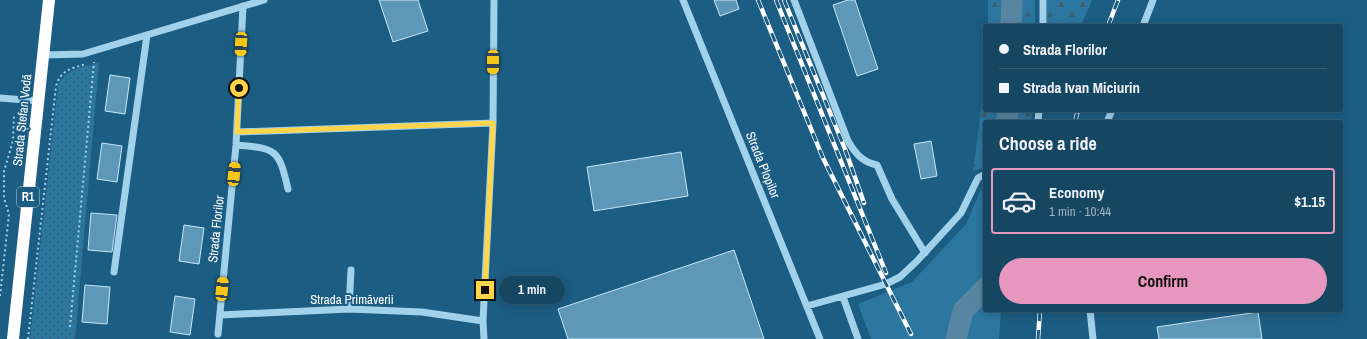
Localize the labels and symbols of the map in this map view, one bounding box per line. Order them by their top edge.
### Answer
car [234,32,248,56]
car [487,50,499,74]
street label: Strada Ștefan Vodă [9,73,35,167]
route start [230,79,248,97]
street label: Strada Plopilor [742,129,784,201]
car [227,161,241,187]
road number: R1 [17,187,39,207]
street label: Strada Florilor [204,194,228,263]
car [215,276,229,302]
callout: 1 min [499,276,565,304]
route end [476,281,494,299]
street label: Strada Primăverii [310,291,394,308]

